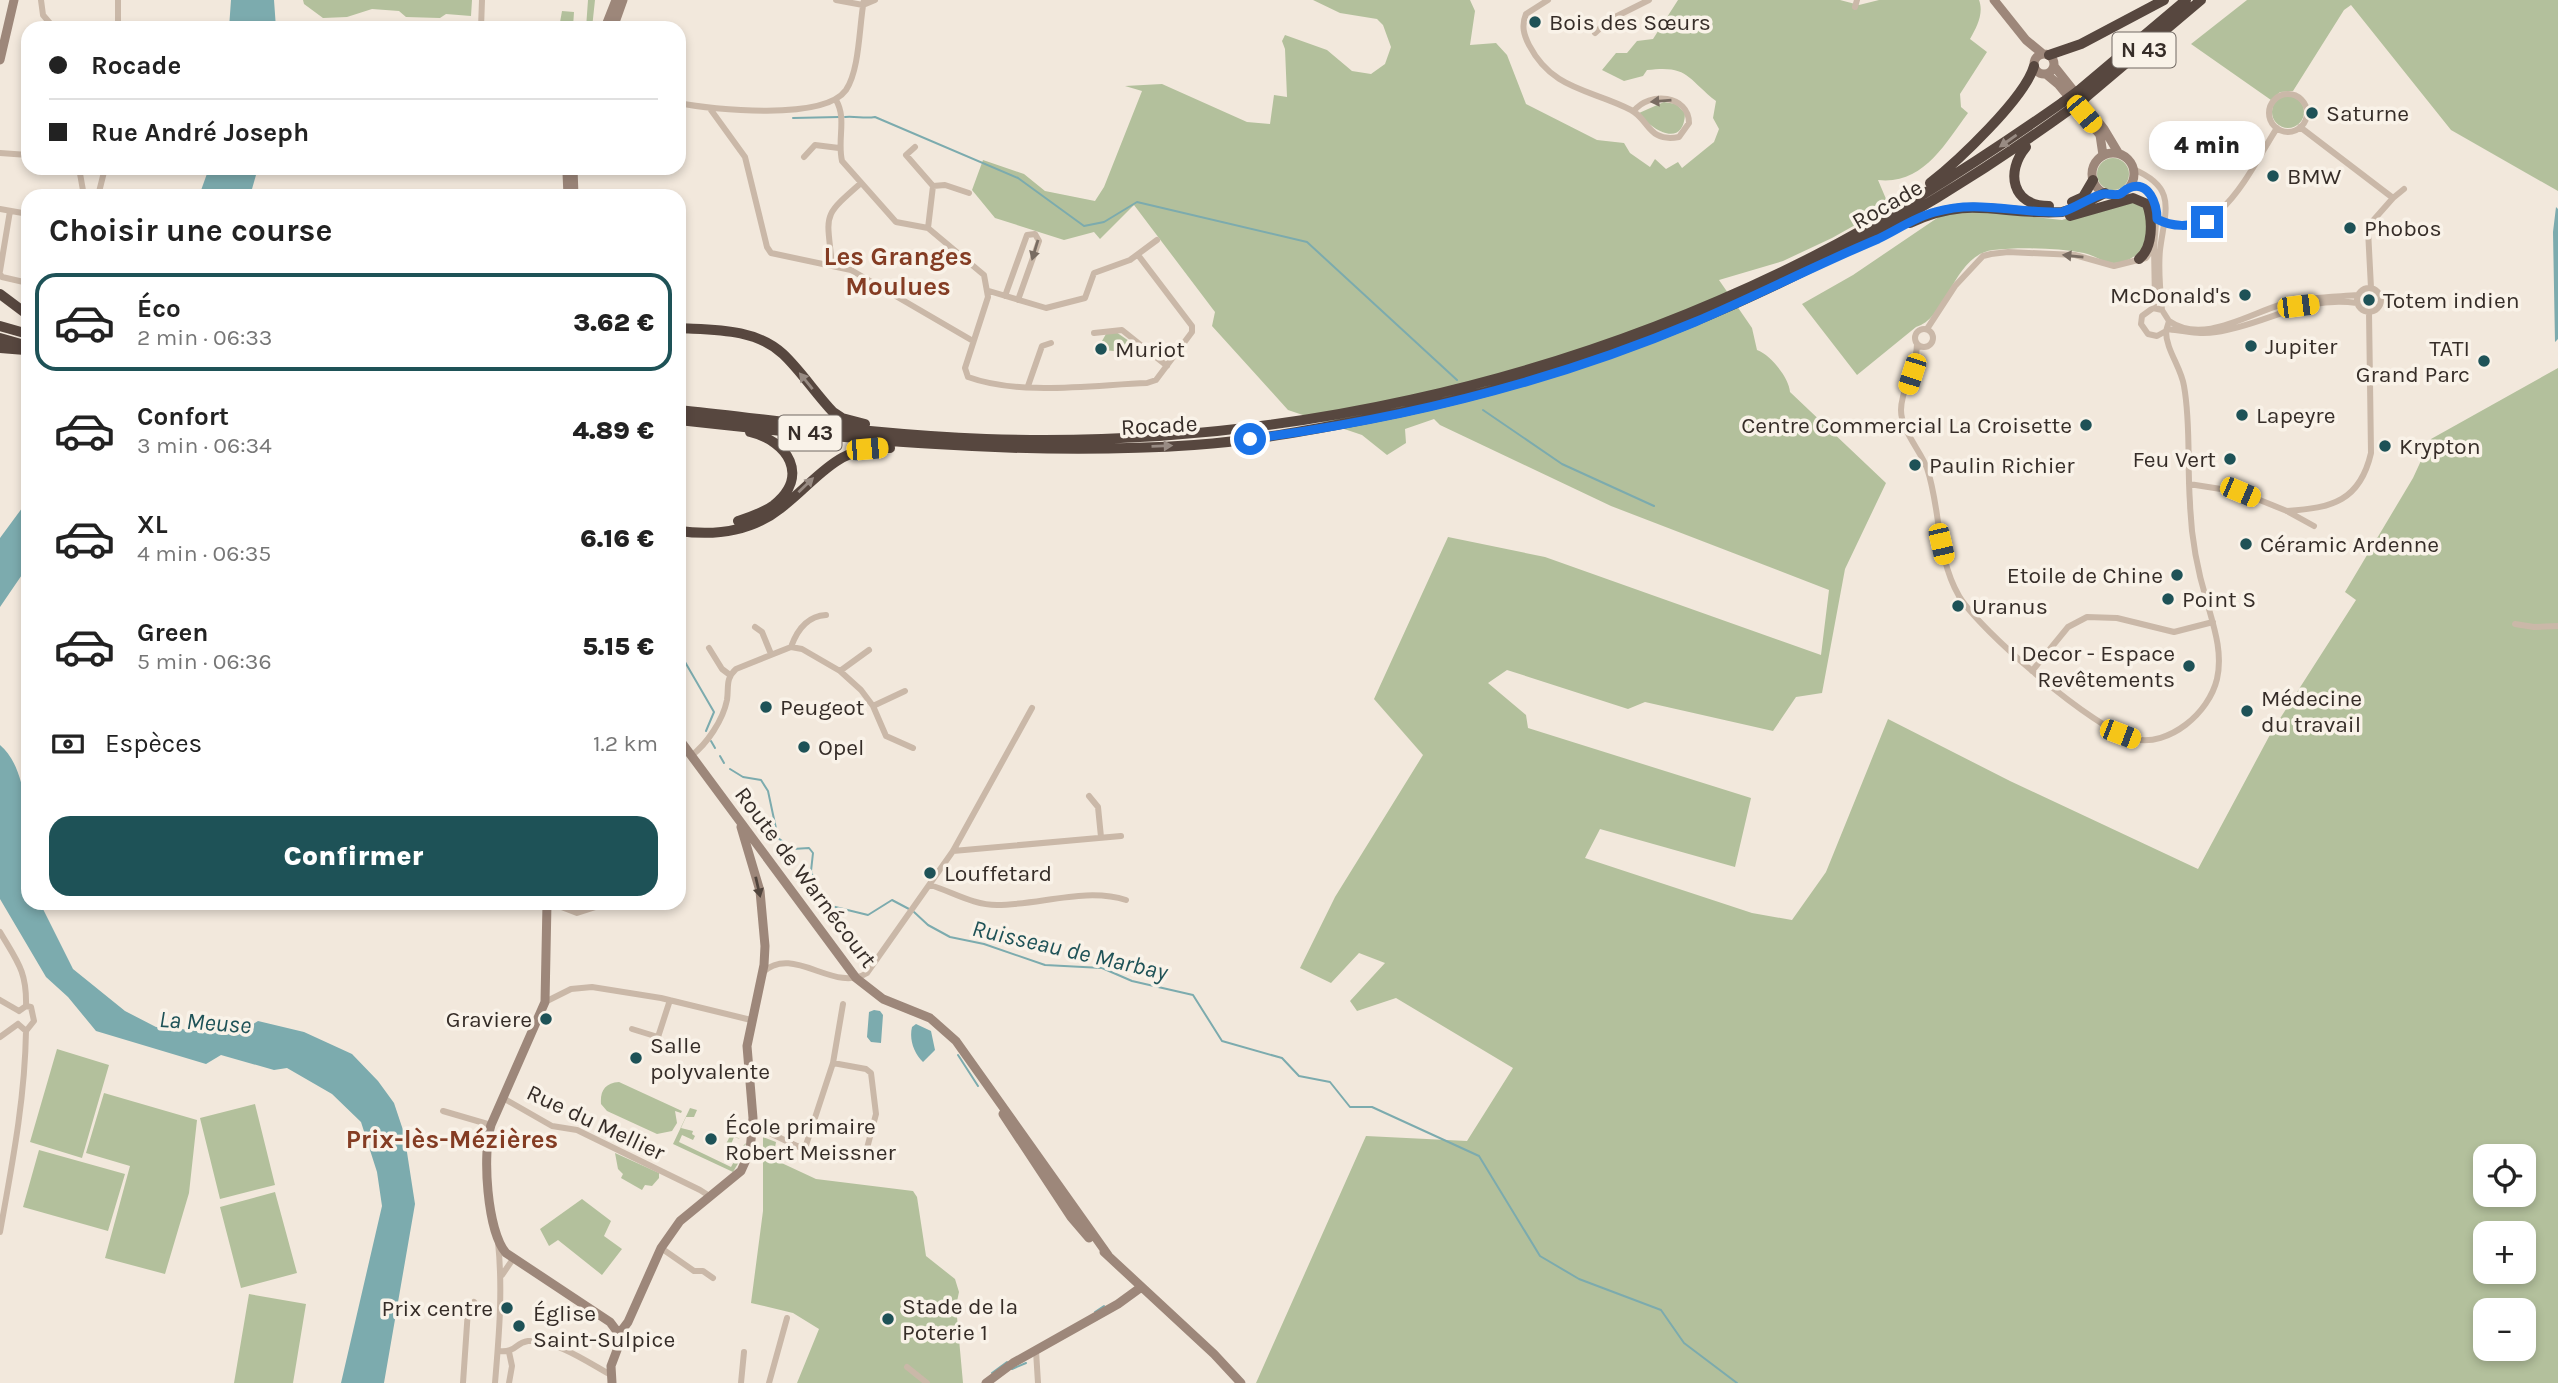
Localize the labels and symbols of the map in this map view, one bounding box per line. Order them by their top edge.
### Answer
place label: Bois des Sœurs [1549,9,1711,36]
marker: Bois des Sœurs [1527,14,1543,30]
road number: N 43 [2112,32,2176,68]
car [2063,91,2106,137]
one-way arrow [1650,96,1672,107]
place label: Saturne [2326,100,2409,127]
marker: Saturne [2304,105,2320,121]
callout: 4 min [2149,120,2265,170]
one-way arrow [1999,134,2017,148]
place label: BMW [2287,163,2342,190]
marker: BMW [2265,168,2281,184]
street label: Rocade [1847,174,1927,235]
route end [2191,206,2223,238]
place label: Phobos [2364,215,2441,242]
marker: Phobos [2342,220,2358,236]
one-way arrow [1030,240,1040,261]
district label: Les Granges Moulues [824,241,972,302]
one-way arrow [2062,250,2084,261]
place label: McDonald's [2110,282,2231,309]
marker: McDonald's [2237,287,2253,303]
place label: Totem indien [2383,287,2520,314]
marker: Totem indien [2361,292,2377,308]
car [2276,293,2321,319]
place label: Jupiter [2265,333,2338,360]
place label: TATI Grand Parc [2356,335,2470,388]
place label: Muriot [1115,336,1185,363]
marker: Jupiter [2243,338,2259,354]
marker: Muriot [1093,341,1109,357]
car [1896,351,1929,397]
marker: TATI Grand Parc [2476,353,2492,369]
one-way arrow [799,373,814,390]
place label: Lapeyre [2256,402,2336,429]
marker: Lapeyre [2234,407,2250,423]
street label: Rocade [1120,410,1198,441]
place label: Centre Commercial La Croisette [1741,412,2072,439]
road number: N 43 [778,416,842,450]
marker: Centre Commercial La Croisette [2078,417,2094,433]
route start [1234,423,1266,455]
place label: Krypton [2399,433,2481,460]
car [846,437,889,461]
marker: Krypton [2377,438,2393,454]
one-way arrow [1151,441,1173,452]
place label: Feu Vert [2132,446,2216,473]
marker: Feu Vert [2222,451,2238,467]
place label: Paulin Richier [1929,452,2075,479]
marker: Paulin Richier [1907,457,1923,473]
car [2217,474,2264,510]
one-way arrow [797,476,814,493]
car [1927,521,1956,567]
place label: Céramic Ardenne [2260,531,2439,558]
marker: Céramic Ardenne [2238,536,2254,552]
place label: Etoile de Chine [2007,562,2163,589]
marker: Etoile de Chine [2169,567,2185,583]
place label: Point S [2182,586,2256,613]
marker: Point S [2160,591,2176,607]
place label: Uranus [1972,593,2048,620]
marker: Uranus [1950,598,1966,614]
place label: I Decor - Espace Revêtements [2010,640,2175,693]
marker: I Decor - Espace Revêtements [2181,658,2197,674]
place label: Médecine du travail [2261,685,2362,738]
place label: Peugeot [780,694,865,721]
marker: Peugeot [758,699,774,715]
marker: Médecine du travail [2239,703,2255,719]
car [2097,717,2144,751]
place label: Opel [818,734,865,761]
marker: Opel [796,739,812,755]
street label: Route de Warnécourt [729,782,883,973]
place label: Louffetard [944,860,1052,887]
marker: Louffetard [922,865,938,881]
one-way arrow [753,876,764,898]
water label: Ruisseau de Marbay [969,914,1171,986]
water label: La Meuse [158,1005,252,1039]
place label: Graviere [446,1006,532,1033]
marker: Graviere [538,1011,554,1027]
place label: Salle polyvalente [650,1032,770,1085]
marker: Salle polyvalente [628,1050,644,1066]
street label: Rue du Mellier [522,1079,670,1167]
place label: École primaire Robert Meissner [725,1113,897,1166]
district label: Prix-lès-Mézières [346,1124,558,1155]
marker: École primaire Robert Meissner [703,1131,719,1147]
place label: Stade de la Poterie 1 [902,1293,1018,1346]
place label: Prix centre [382,1295,493,1322]
marker: Prix centre [499,1300,515,1316]
place label: Église Saint-Sulpice [533,1300,675,1353]
marker: Stade de la Poterie 1 [880,1311,896,1327]
marker: Église Saint-Sulpice [511,1318,527,1334]

